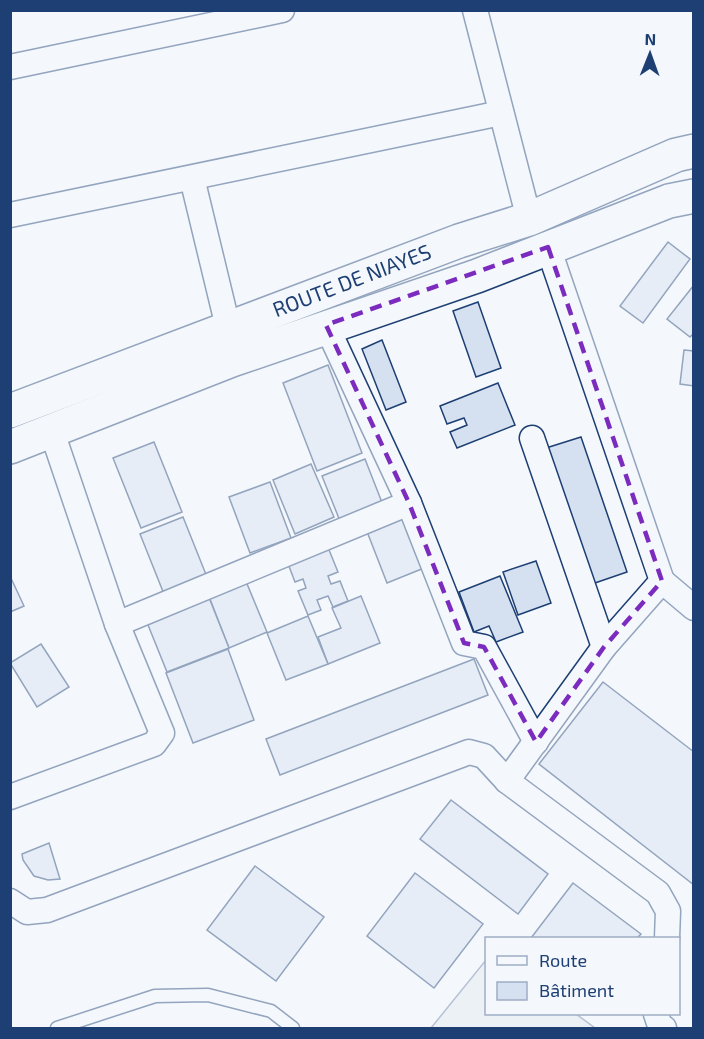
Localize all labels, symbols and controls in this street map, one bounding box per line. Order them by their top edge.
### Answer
north arrow [620,24,680,84]
text: N [644,29,656,48]
street label: ROUTE DE NIAYES [269,238,434,321]
legend [485,937,680,1015]
text: Route [539,949,587,971]
text: Bâtiment [539,979,614,1001]

